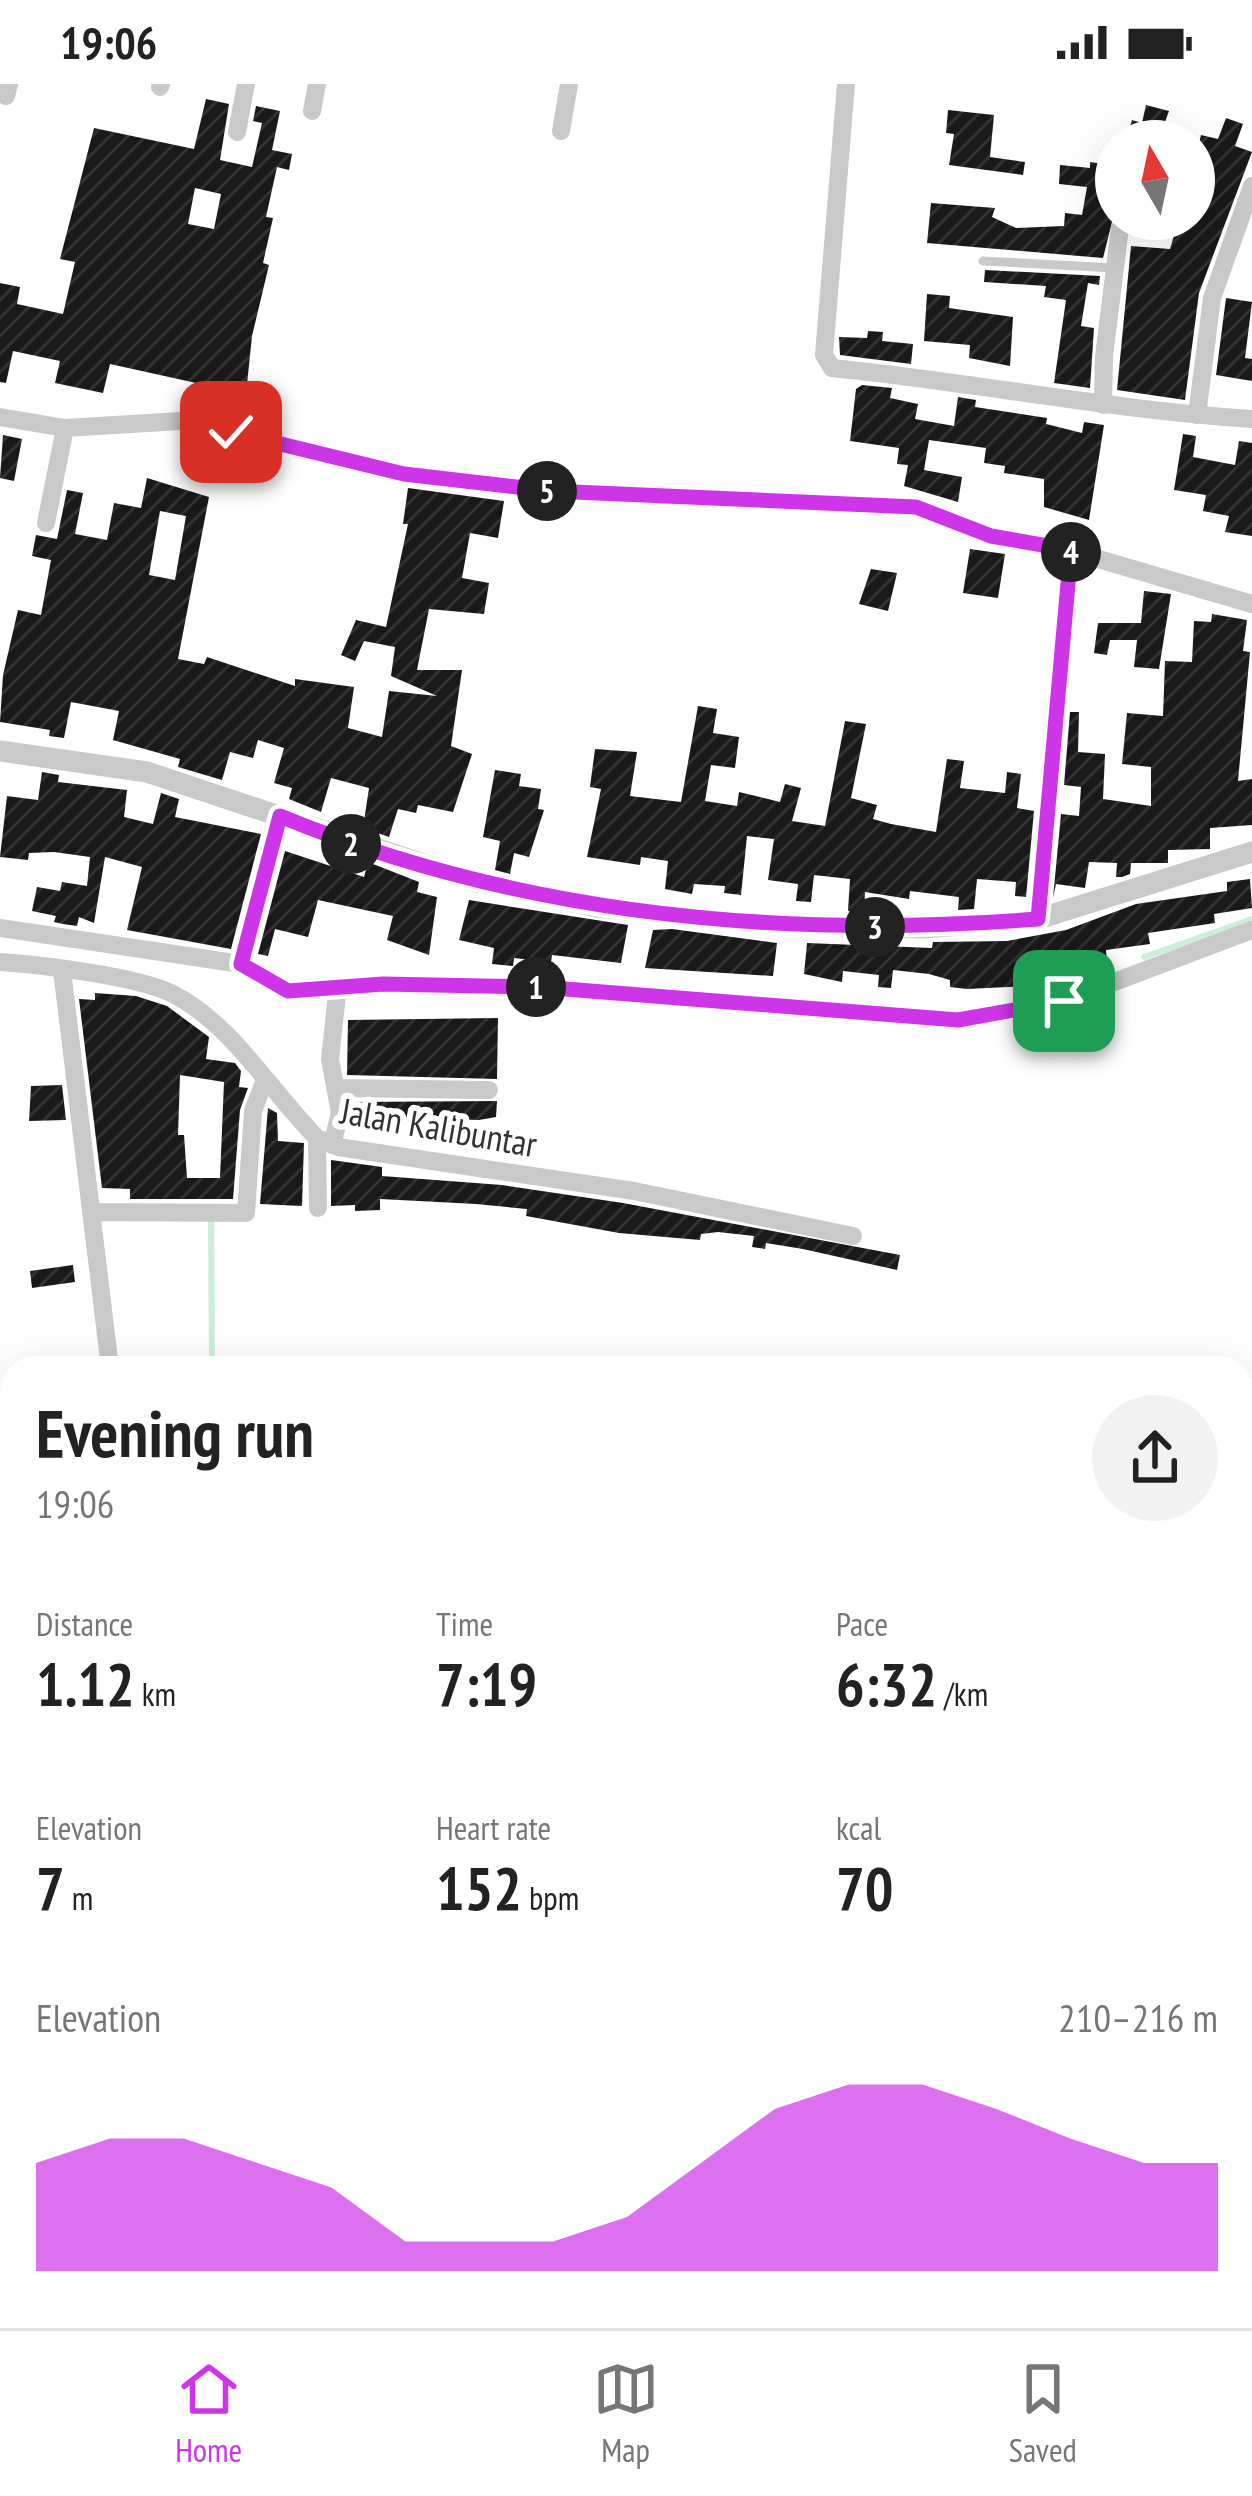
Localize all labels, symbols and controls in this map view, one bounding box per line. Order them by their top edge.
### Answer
text: 19:06 [60,13,157,71]
north arrow [1095,120,1215,240]
map controls [1095,120,1215,240]
pin [180,381,282,483]
icon: check [198,399,264,465]
pin: 5 [517,461,577,521]
text: 5 [539,469,555,512]
pin: 4 [1041,522,1101,582]
text: 4 [1063,530,1079,573]
pin: 2 [321,814,381,874]
text: 2 [343,822,359,865]
pin: 3 [845,897,905,957]
text: 3 [867,905,883,948]
pin [1013,950,1115,1052]
pin: 1 [506,957,566,1017]
text: 1 [528,965,544,1008]
icon: arrive [1031,968,1097,1034]
street label: Jalan Kalibuntar [336,1086,541,1167]
text: Evening run [36,1390,314,1475]
button: share [1092,1395,1218,1521]
text: 19:06 [36,1478,114,1529]
text: Distance [36,1602,133,1645]
text: Time [436,1602,493,1645]
text: Pace [836,1602,888,1645]
text: 1.12 [36,1645,135,1723]
text: 7:19 [436,1645,537,1723]
text: 6:32 [836,1645,937,1723]
text: km [135,1672,176,1715]
text: /km [937,1672,988,1715]
text: Elevation [36,1806,142,1849]
text: Heart rate [436,1806,551,1849]
text: kcal [836,1806,881,1849]
text: 7 [36,1849,65,1927]
text: 152 [436,1849,522,1927]
text: 70 [836,1849,893,1927]
text: m [65,1876,93,1919]
text: bpm [522,1876,579,1919]
text: Elevation [36,1992,161,2043]
text: 210–216 m [1058,1992,1218,2043]
tab: Home [175,2356,242,2471]
tab: Map [593,2356,659,2471]
tab: Saved [1009,2356,1077,2471]

